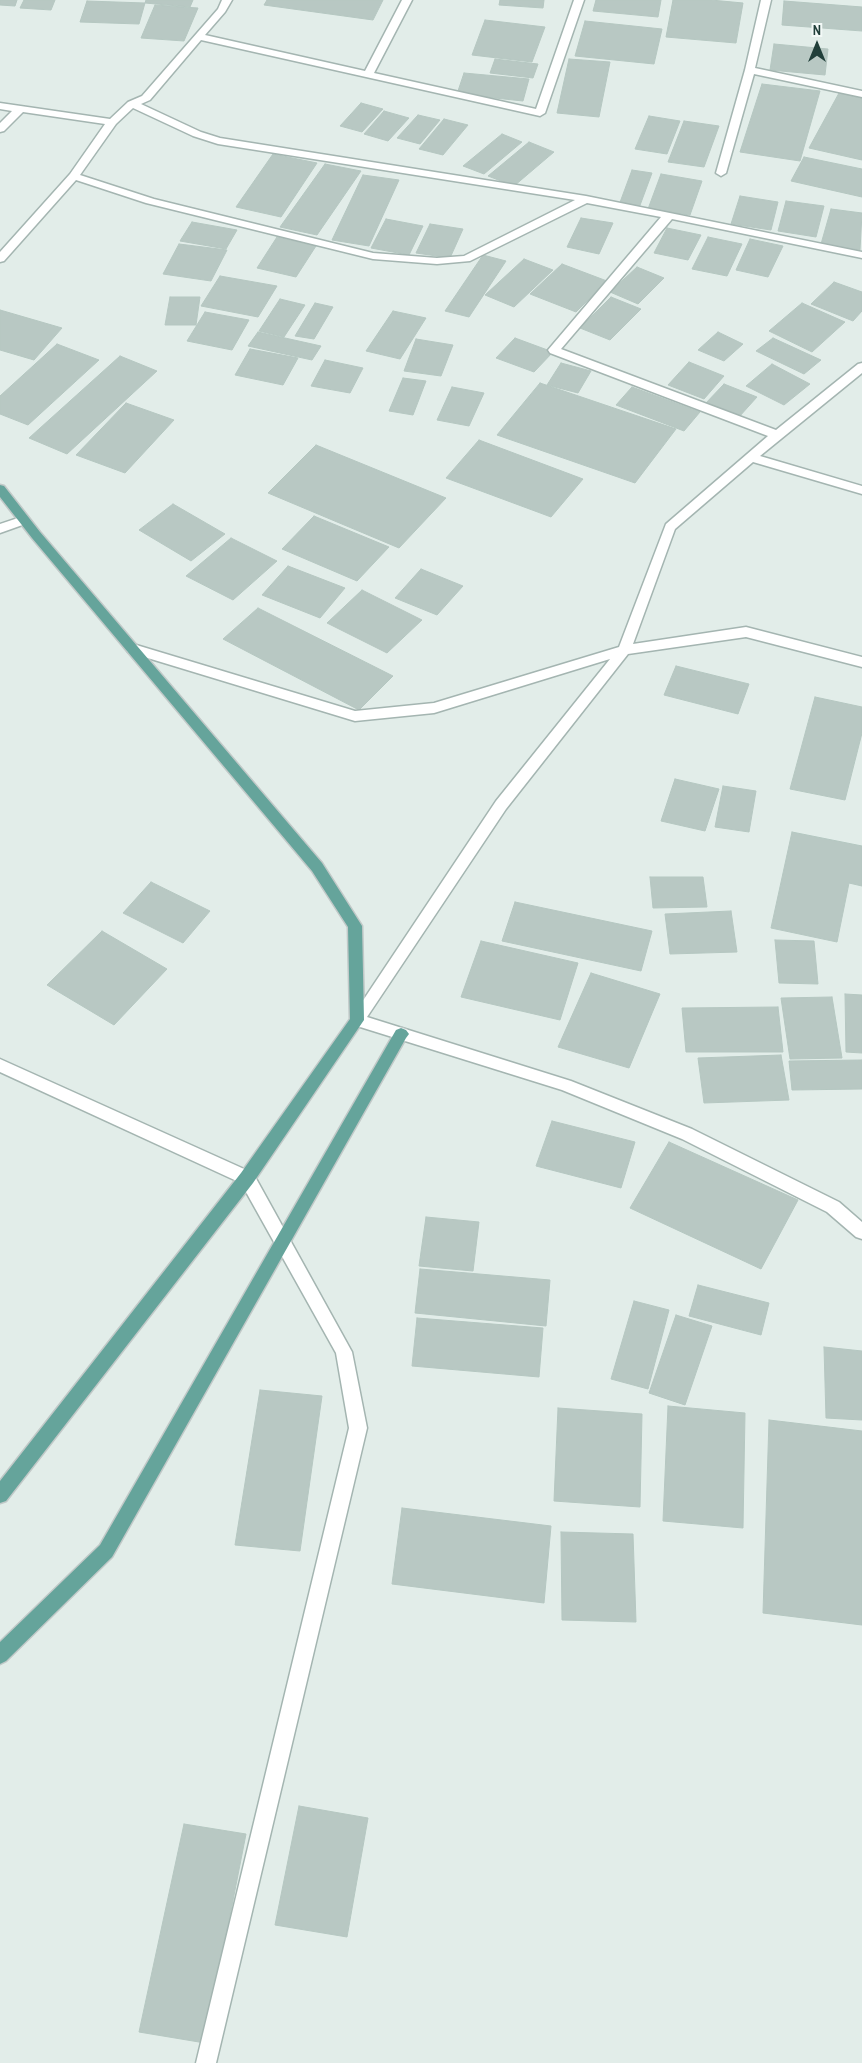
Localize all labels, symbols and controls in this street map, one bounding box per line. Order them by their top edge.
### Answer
north arrow [792,20,842,70]
text: N [813,21,821,39]

